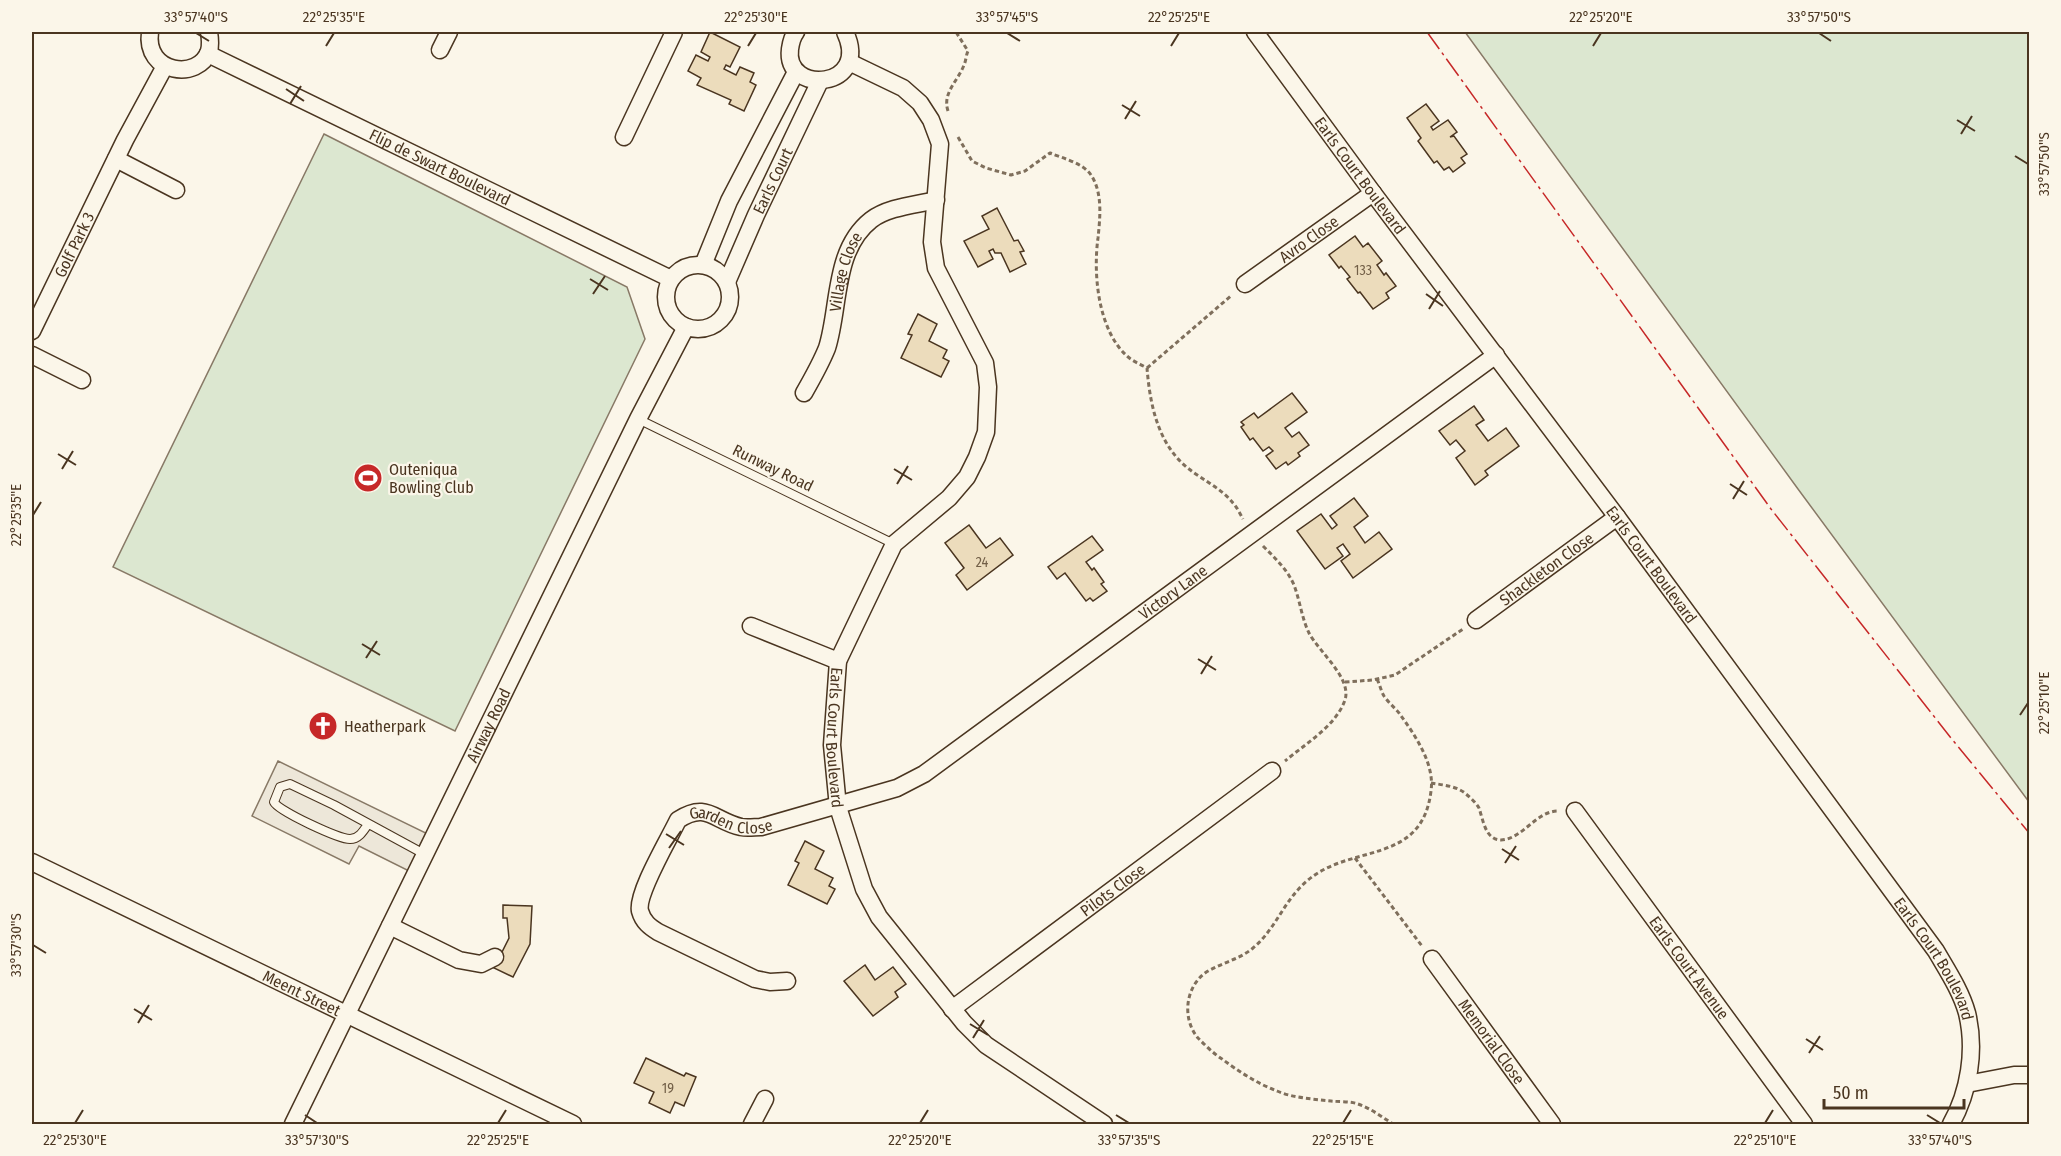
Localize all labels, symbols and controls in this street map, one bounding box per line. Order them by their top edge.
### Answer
text: 33°57'40"S [164,8,228,26]
text: 22°25'35"E [303,8,365,26]
text: 22°25'30"E [724,8,788,26]
text: 33°57'45"S [976,8,1038,26]
text: 22°25'25"E [1148,8,1210,26]
text: 22°25'20"E [1569,8,1633,26]
text: 33°57'50"S [1787,8,1851,26]
street label: Earls Court Boulevard [1311,113,1410,238]
street label: Flip de Swart Boulevard [366,124,514,209]
text: 33°57'50"S [2035,132,2053,196]
street label: Earls Court [748,144,797,217]
street label: Golf Park 3 [50,209,98,280]
street label: Avro Close [1275,211,1342,266]
street label: Village Close [825,228,866,313]
house number: 133 [1354,262,1372,279]
street label: Runway Road [730,440,816,496]
place label: Outeniqua Bowling Club [389,460,474,497]
sports icon: Outeniqua Bowling Club [352,462,384,494]
text: 22°25'35"E [7,484,25,546]
street label: Earls Court Boulevard [1602,502,1701,627]
street label: Shackleton Close [1496,528,1597,609]
house number: 24 [976,554,989,571]
street label: Victory Lane [1135,560,1211,623]
street label: Earls Court Boulevard [822,667,848,809]
text: 22°25'10"E [2035,672,2053,734]
street label: Airway Road [462,685,514,765]
church icon: Heatherpark [307,710,339,742]
place label: Heatherpark [344,717,426,736]
street label: Garden Close [688,802,775,837]
street label: Pilots Close [1076,859,1149,920]
street label: Earls Court Boulevard [1890,894,1978,1022]
street label: Earls Court Avenue [1646,912,1734,1023]
text: 33°57'30"S [7,913,25,977]
street label: Meent Street [260,966,345,1020]
street label: Memorial Close [1455,995,1529,1088]
scale bar [1824,1072,1964,1110]
house number: 19 [662,1080,674,1097]
text: 50 m [1833,1082,1869,1104]
text: 22°25'30"E [43,1131,107,1149]
text: 33°57'30"S [285,1131,349,1149]
text: 22°25'25"E [467,1131,529,1149]
text: 22°25'20"E [888,1131,952,1149]
text: 33°57'35"S [1098,1131,1160,1149]
text: 22°25'15"E [1312,1131,1374,1149]
text: 22°25'10"E [1734,1131,1796,1149]
text: 33°57'40"S [1908,1131,1972,1149]

